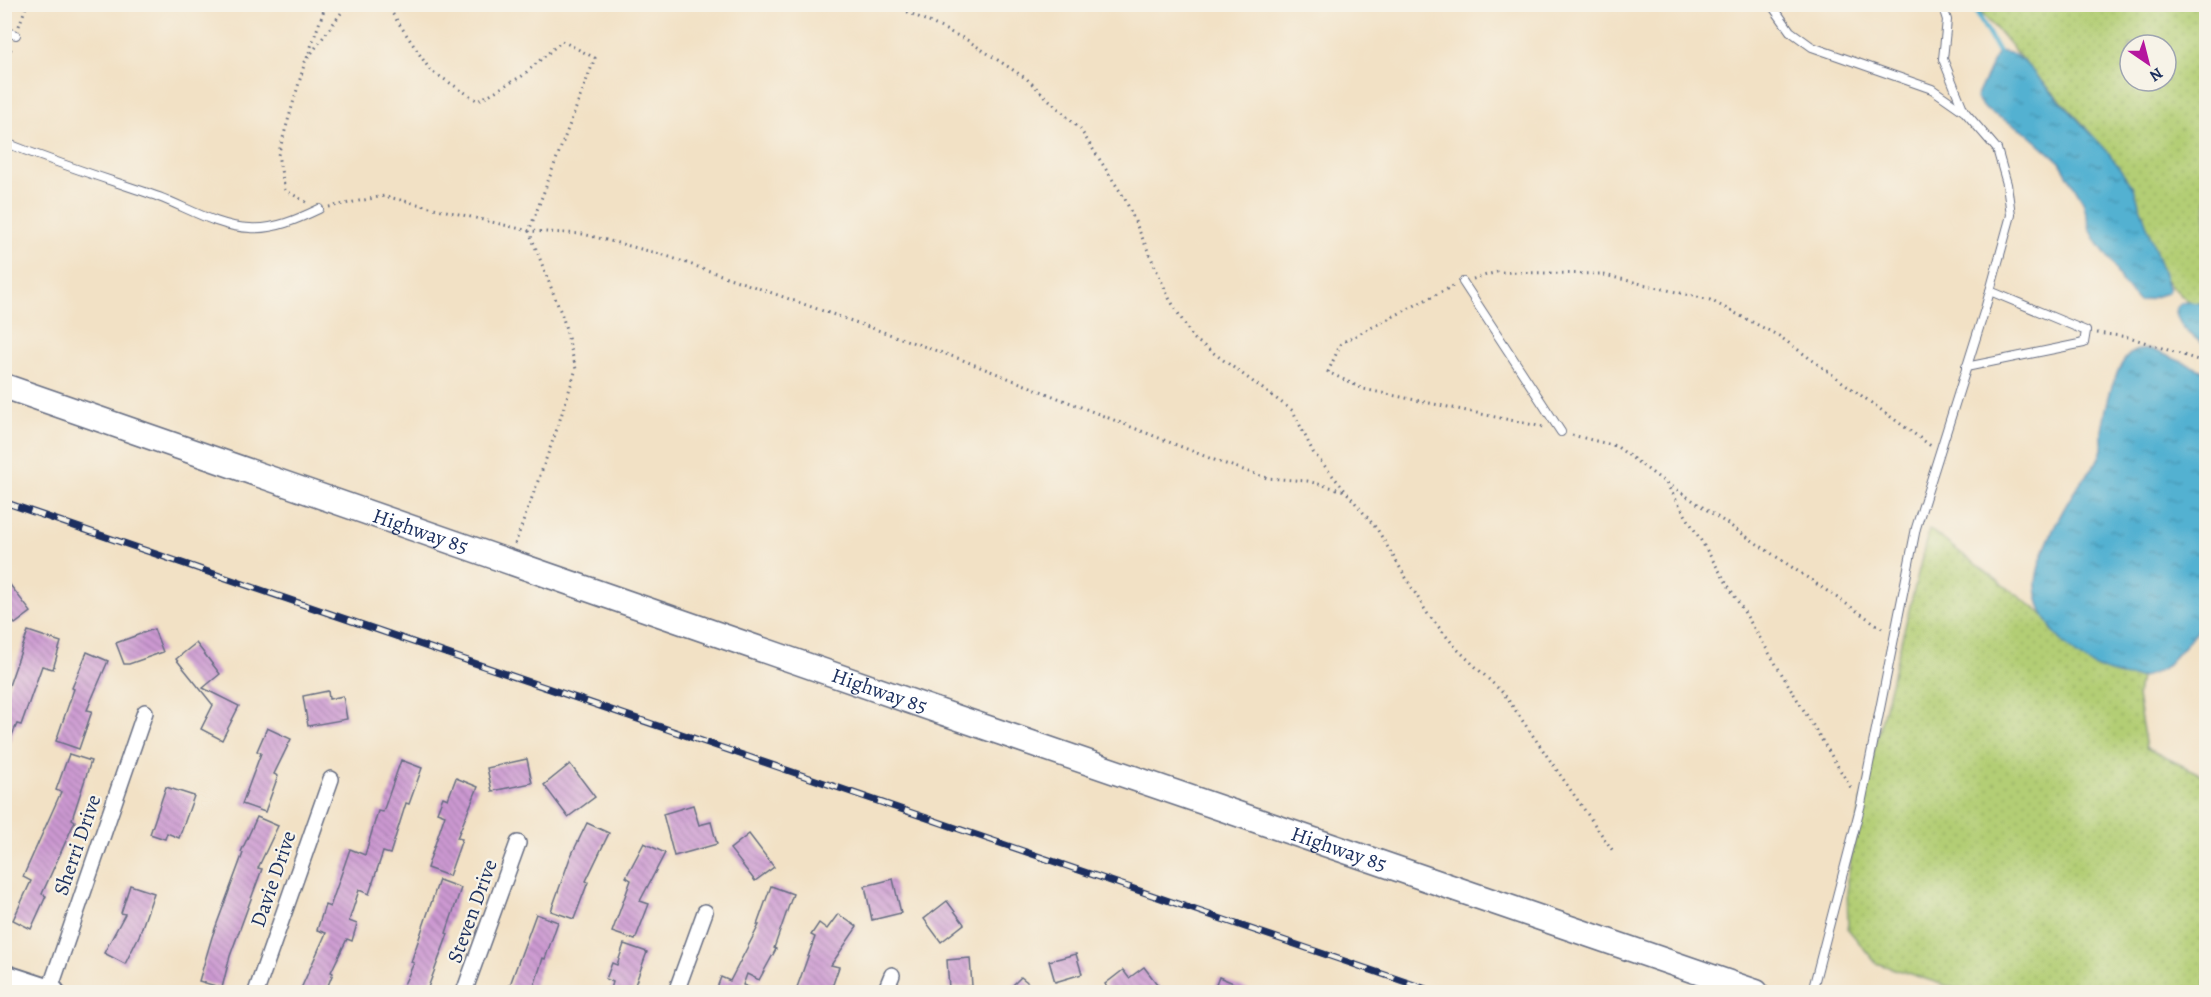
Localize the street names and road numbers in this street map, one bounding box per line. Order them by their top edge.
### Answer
street label: Highway 85 [369,501,472,560]
street label: Highway 85 [828,661,931,720]
street label: Sherri Drive [47,791,107,899]
street label: Highway 85 [1287,819,1391,878]
street label: Davie Drive [243,827,303,931]
street label: Steven Drive [440,855,504,967]

